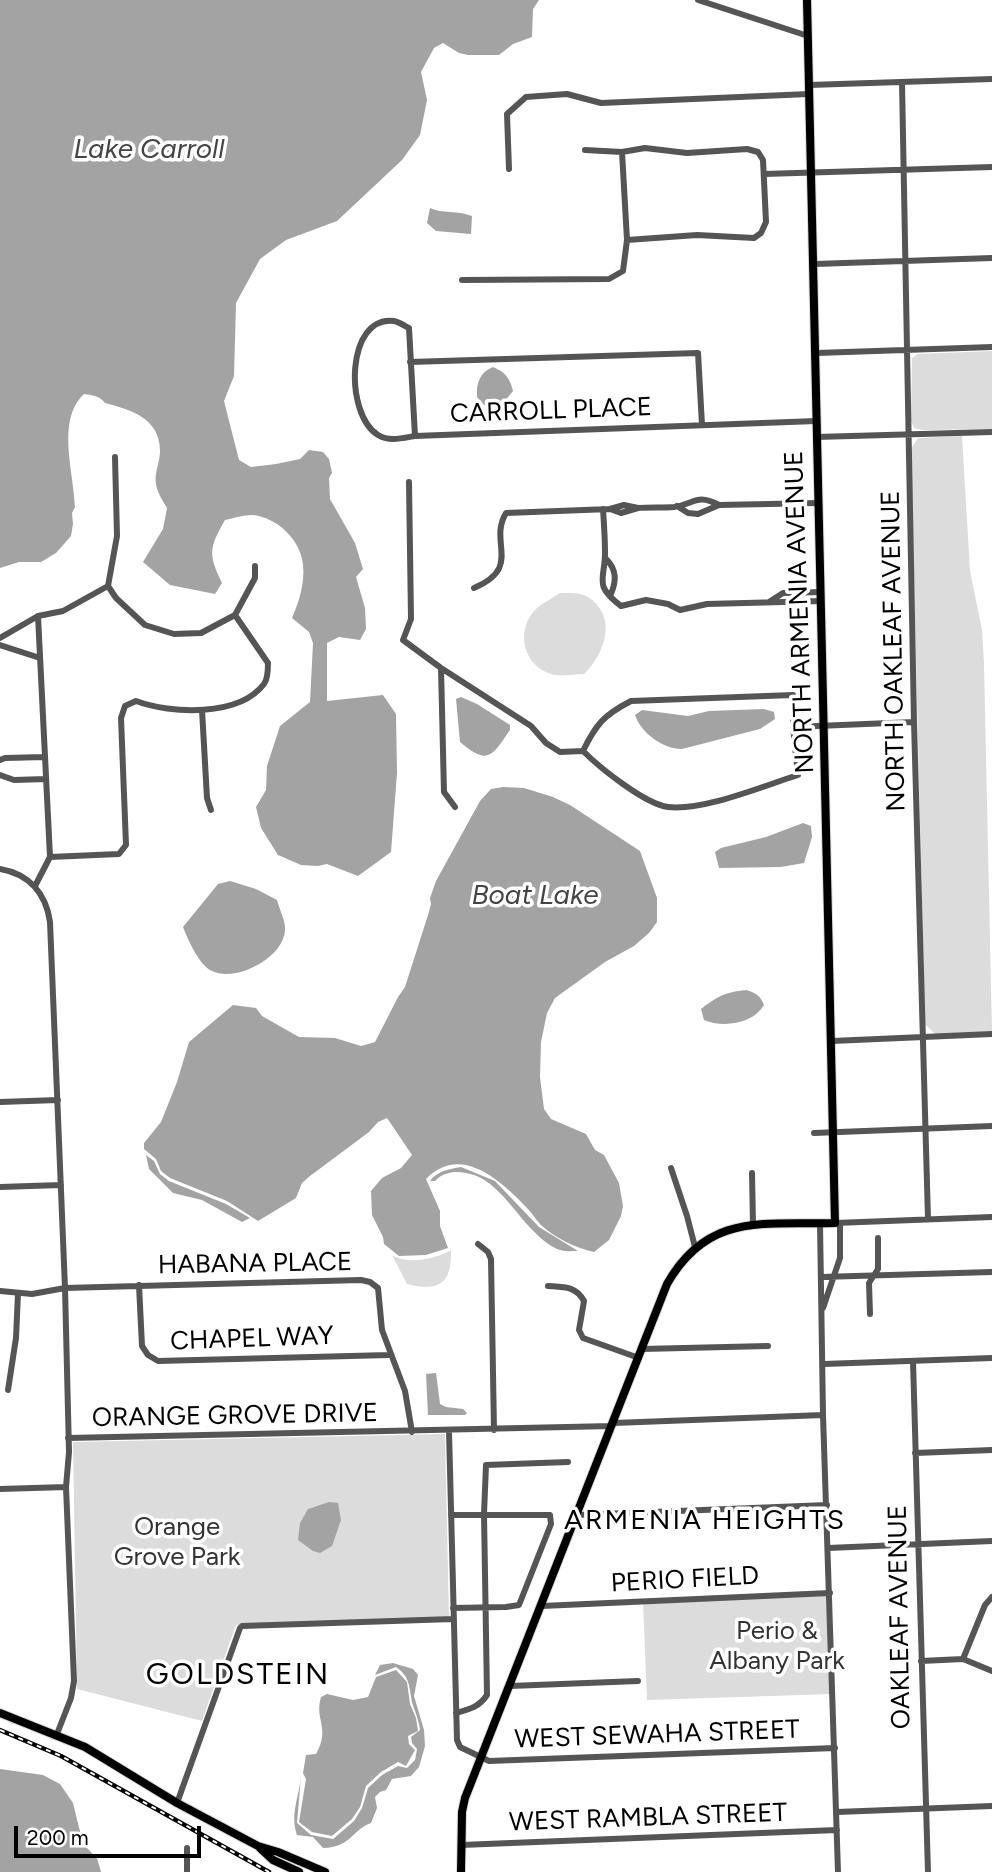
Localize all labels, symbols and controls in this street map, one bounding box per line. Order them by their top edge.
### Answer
water label: Lake Carroll [74,133,224,167]
street label: CARROLL PLACE [449,392,653,430]
street label: NORTH ARMENIA AVENUE [779,450,821,774]
street label: NORTH OAKLEAF AVENUE [876,490,912,812]
water label: Boat Lake [471,879,599,913]
street label: HABANA PLACE [157,1247,353,1281]
street label: CHAPEL WAY [170,1321,334,1357]
street label: ORANGE GROVE DRIVE [92,1398,378,1434]
district label: ARMENIA HEIGHTS [566,1504,844,1538]
street label: OAKLEAF AVENUE [882,1505,918,1729]
park label: Orange Grove Park [114,1511,240,1572]
street label: PERIO FIELD [610,1561,760,1599]
park label: Perio & Albany Park [709,1615,845,1676]
district label: GOLDSTEIN [147,1657,329,1693]
street label: WEST SEWAHA STREET [514,1714,800,1756]
street label: WEST RAMBLA STREET [508,1798,788,1838]
scale bar [18,1812,205,1856]
text: 200 m [27,1825,89,1850]

